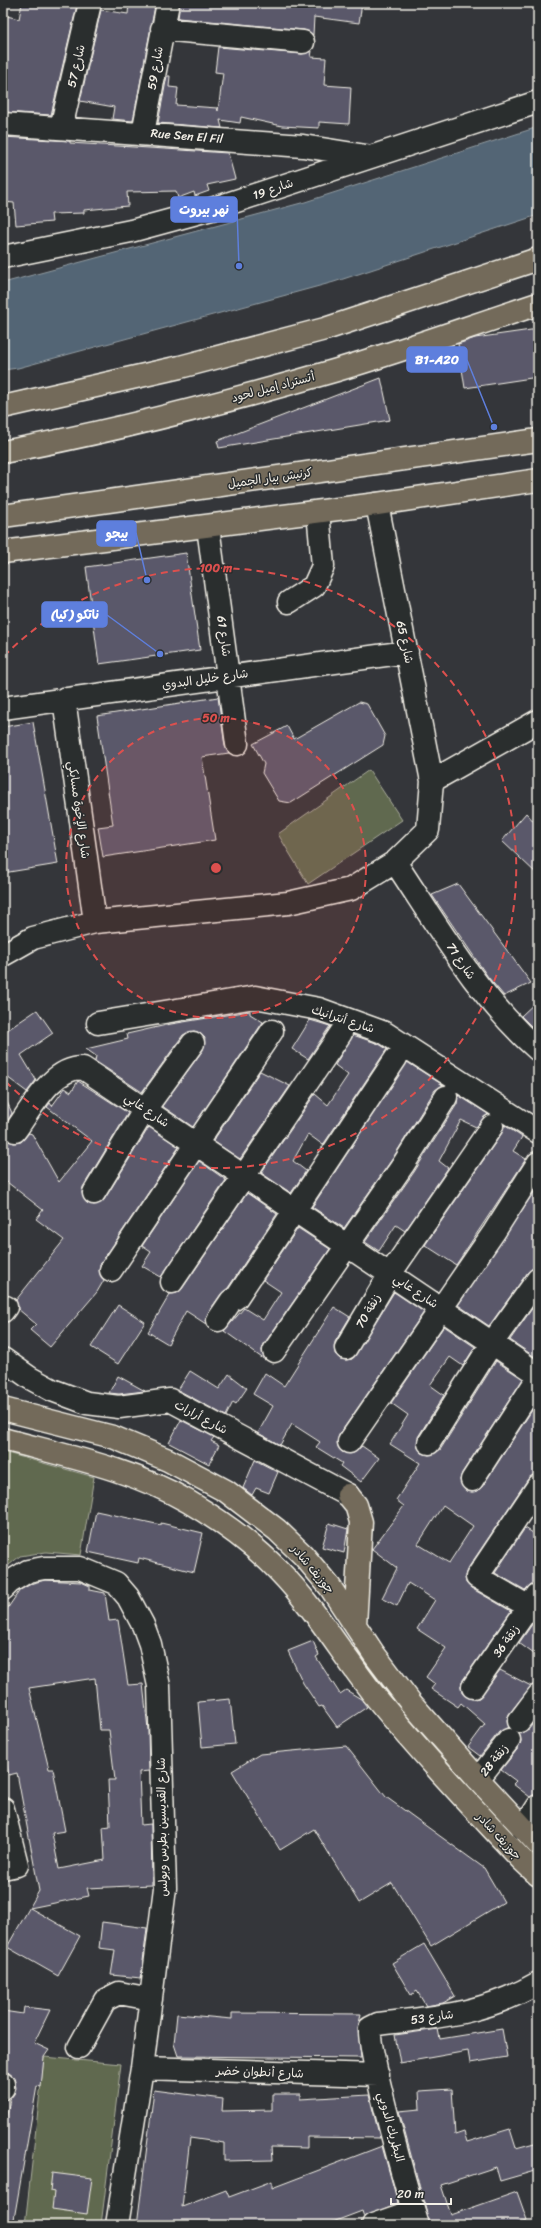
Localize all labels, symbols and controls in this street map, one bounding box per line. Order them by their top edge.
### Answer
street label: شارع 57 [60,42,92,90]
street label: شارع 59 [140,45,170,91]
street label: Rue Sen El Fil [150,122,225,150]
street label: شارع 19 [250,172,296,206]
callout: نهر بيروت [171,197,237,222]
text: نهر بيروت [179,198,229,221]
callout: B1-A20 [407,347,467,372]
text: B1-A20 [415,348,459,371]
street label: أتستراد إميل لحود [229,365,317,409]
street label: كرنيش بيار الجميل [226,461,314,495]
callout: بيجو [97,521,136,546]
text: بيجو [105,522,129,545]
text: 100 m [200,557,233,579]
callout: ناتكو (كيا) [42,602,107,627]
text: ناتكو (كيا) [51,603,99,626]
street label: شارع 61 [210,614,238,658]
street label: شارع 65 [390,619,420,665]
street label: شارع خليل البدوي [160,662,250,696]
text: 50 m [202,707,230,729]
street label: شارع الإخوة مسابكي [61,760,97,860]
centre of rings [209,861,223,875]
street label: شارع 71 [440,938,482,984]
street label: شارع أنترانيك [309,998,377,1040]
street label: شارع غابي [120,1087,174,1133]
street label: شارع غابي [389,1268,443,1314]
street label: زنقة 70 [349,1289,387,1333]
street label: شارع أرارات [170,1394,232,1440]
street label: جوزيف شادر [285,1538,341,1599]
street label: زنقة 36 [487,1620,525,1662]
street label: زنقة 28 [474,1739,514,1781]
street label: شارع القديسين بطرس وبولس [150,1757,174,1897]
street label: جوزيف شادر [470,1806,527,1865]
street label: شارع 53 [409,2003,455,2031]
street label: شارع أنطوان خضر [215,2059,304,2085]
street label: البطريك الدويي [371,2090,411,2164]
scale bar [391,2180,451,2206]
text: 20 m [397,2183,424,2205]

